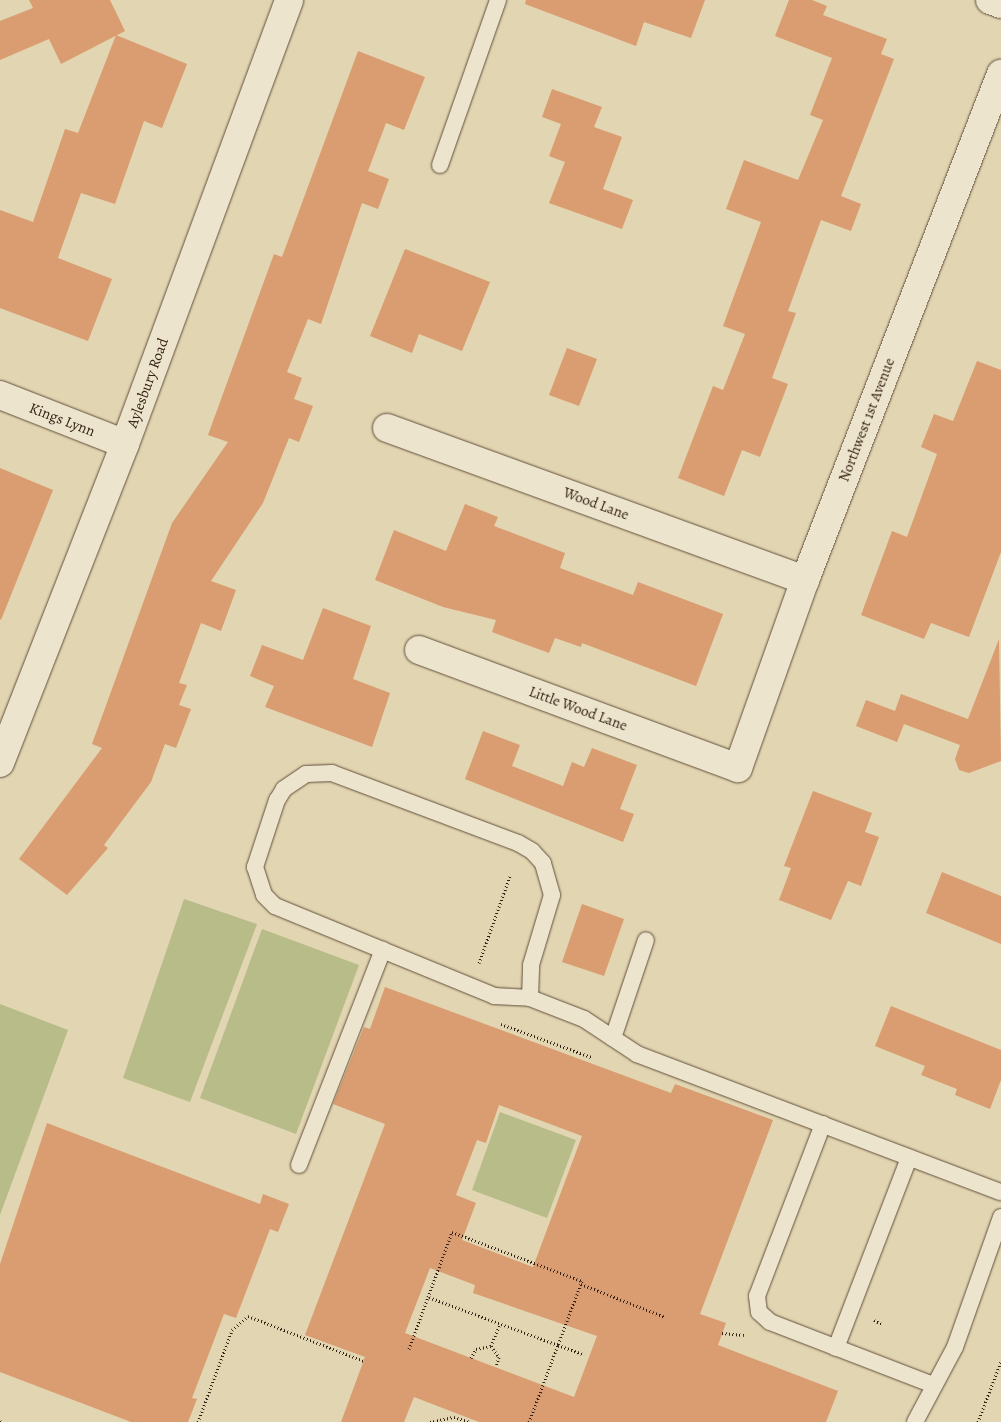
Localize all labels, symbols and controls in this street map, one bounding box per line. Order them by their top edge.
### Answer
street label: Aylesbury Road [123,336,173,430]
street label: Northwest 1st Avenue [835,356,899,484]
street label: Kings Lynn [27,399,97,441]
street label: Wood Lane [561,484,631,524]
street label: Little Wood Lane [526,683,630,735]

